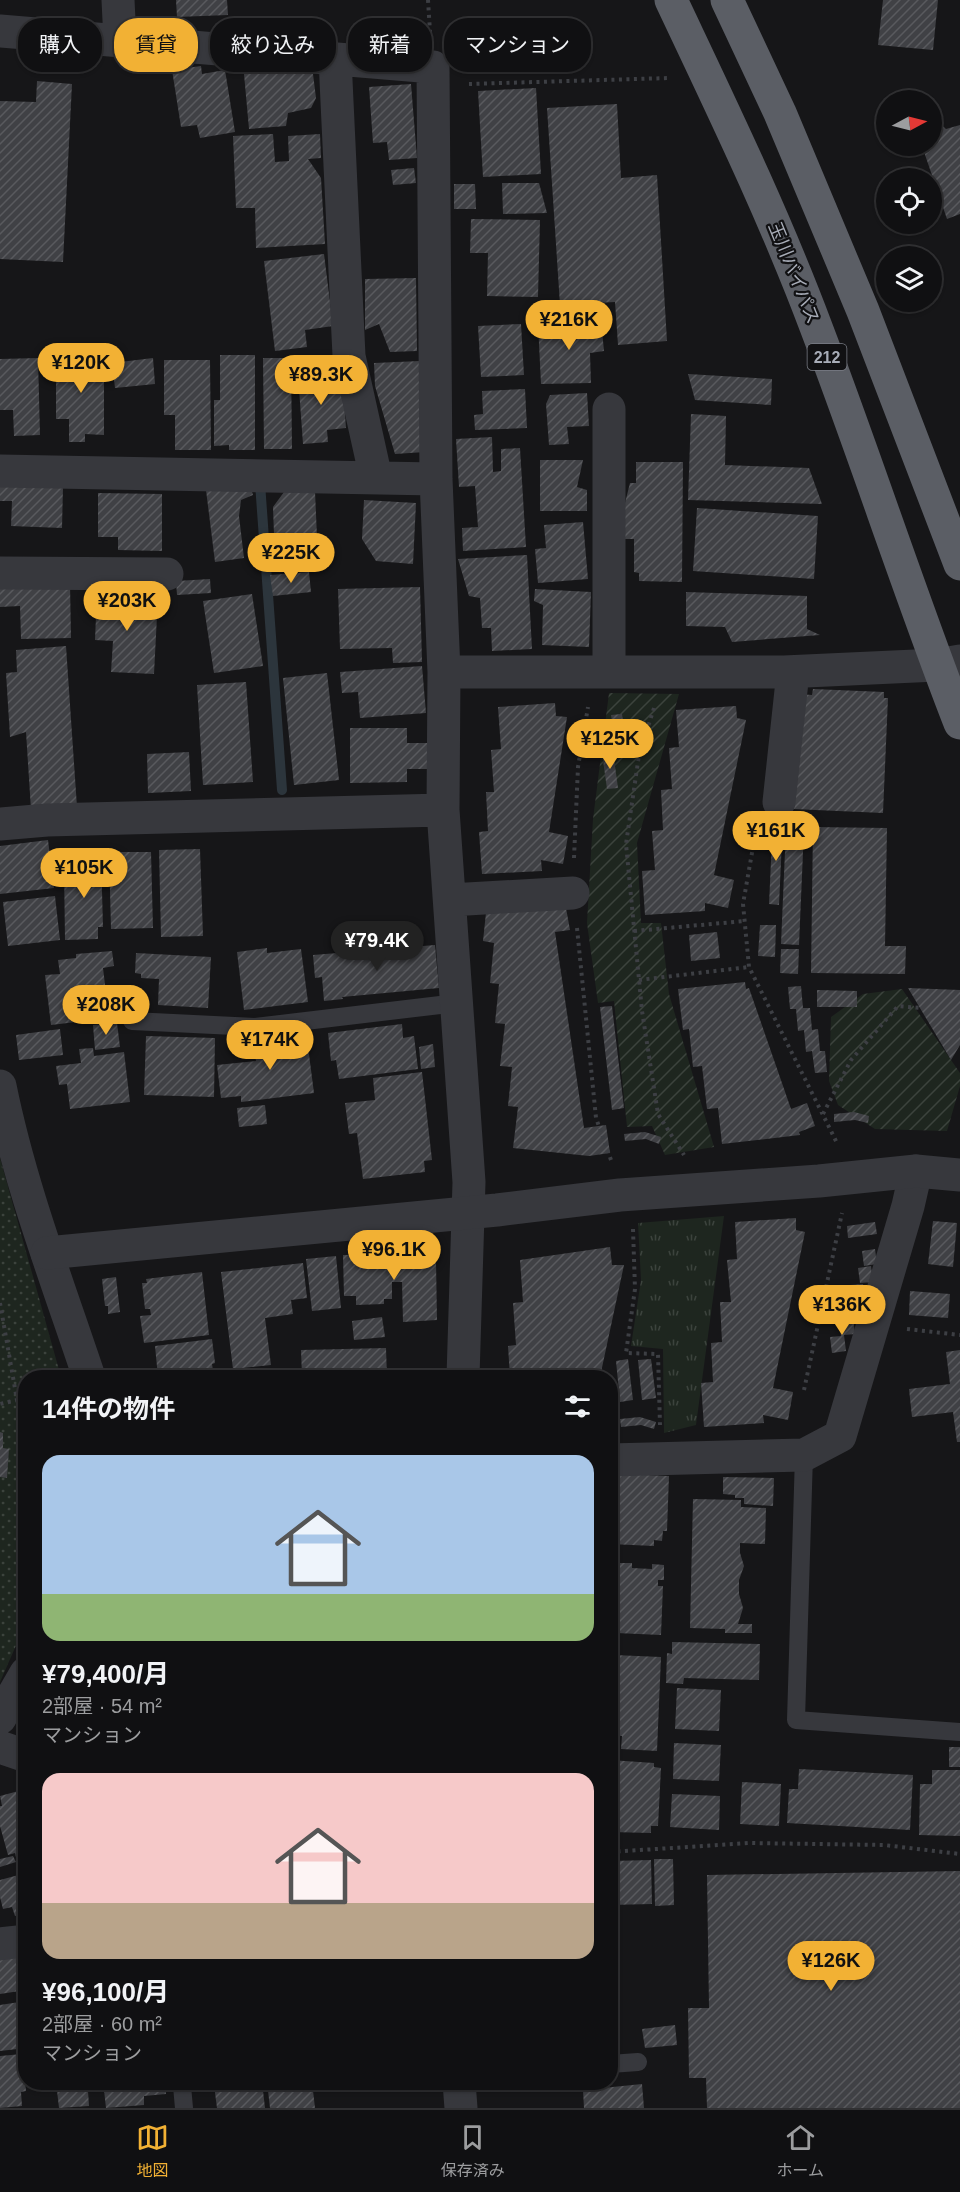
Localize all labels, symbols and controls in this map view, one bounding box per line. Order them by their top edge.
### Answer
chip: 購入 [18,18,102,72]
chip: 賃貸 [114,18,198,72]
chip: 絞り込み [210,18,336,72]
chip: 新着 [348,18,432,72]
chip: マンション [444,18,591,72]
north arrow [876,90,942,156]
map controls [876,90,942,312]
button: locate [876,168,942,234]
street label: 玉川バイパス [765,219,823,327]
button: layers [876,246,942,312]
pin: ¥216K [527,300,611,351]
text: ¥216K [540,308,598,330]
pin: ¥120K [39,343,123,394]
road number: 212 [808,344,846,370]
text: ¥120K [52,351,110,373]
pin: ¥89.3K [272,355,370,406]
text: ¥89.3K [289,363,353,385]
pin: ¥225K [249,533,333,584]
text: ¥225K [262,541,320,563]
pin: ¥203K [85,581,169,632]
text: ¥203K [98,589,156,611]
pin: ¥125K [568,719,652,770]
text: ¥125K [581,727,639,749]
pin: ¥161K [734,811,818,862]
text: ¥161K [747,819,805,841]
pin: ¥105K [42,848,126,899]
text: ¥105K [55,856,113,878]
pin: ¥79.4K [328,921,426,972]
text: ¥79.4K [345,929,409,951]
pin: ¥208K [64,985,148,1036]
text: ¥208K [77,993,135,1015]
pin: ¥174K [228,1020,312,1071]
text: ¥174K [241,1028,299,1050]
pin: ¥96.1K [345,1230,443,1281]
text: ¥96.1K [362,1238,426,1260]
pin: ¥136K [800,1285,884,1336]
text: ¥136K [813,1293,871,1315]
icon: filters [561,1390,594,1423]
text: 14件の物件 [42,1394,175,1424]
icon: home [264,1494,372,1602]
text: ¥79,400/月 [42,1659,169,1689]
text: 2部屋 · 54 m² [42,1695,162,1717]
text: マンション [42,1724,142,1746]
icon: home [264,1812,372,1920]
pin: ¥126K [789,1941,873,1992]
text: ¥126K [802,1949,860,1971]
text: ¥96,100/月 [42,1977,169,2007]
text: 2部屋 · 60 m² [42,2013,162,2035]
text: マンション [42,2042,142,2064]
tab: 地図 [136,2121,169,2181]
tab: 保存済み [441,2121,505,2181]
tab: ホーム [777,2121,824,2181]

